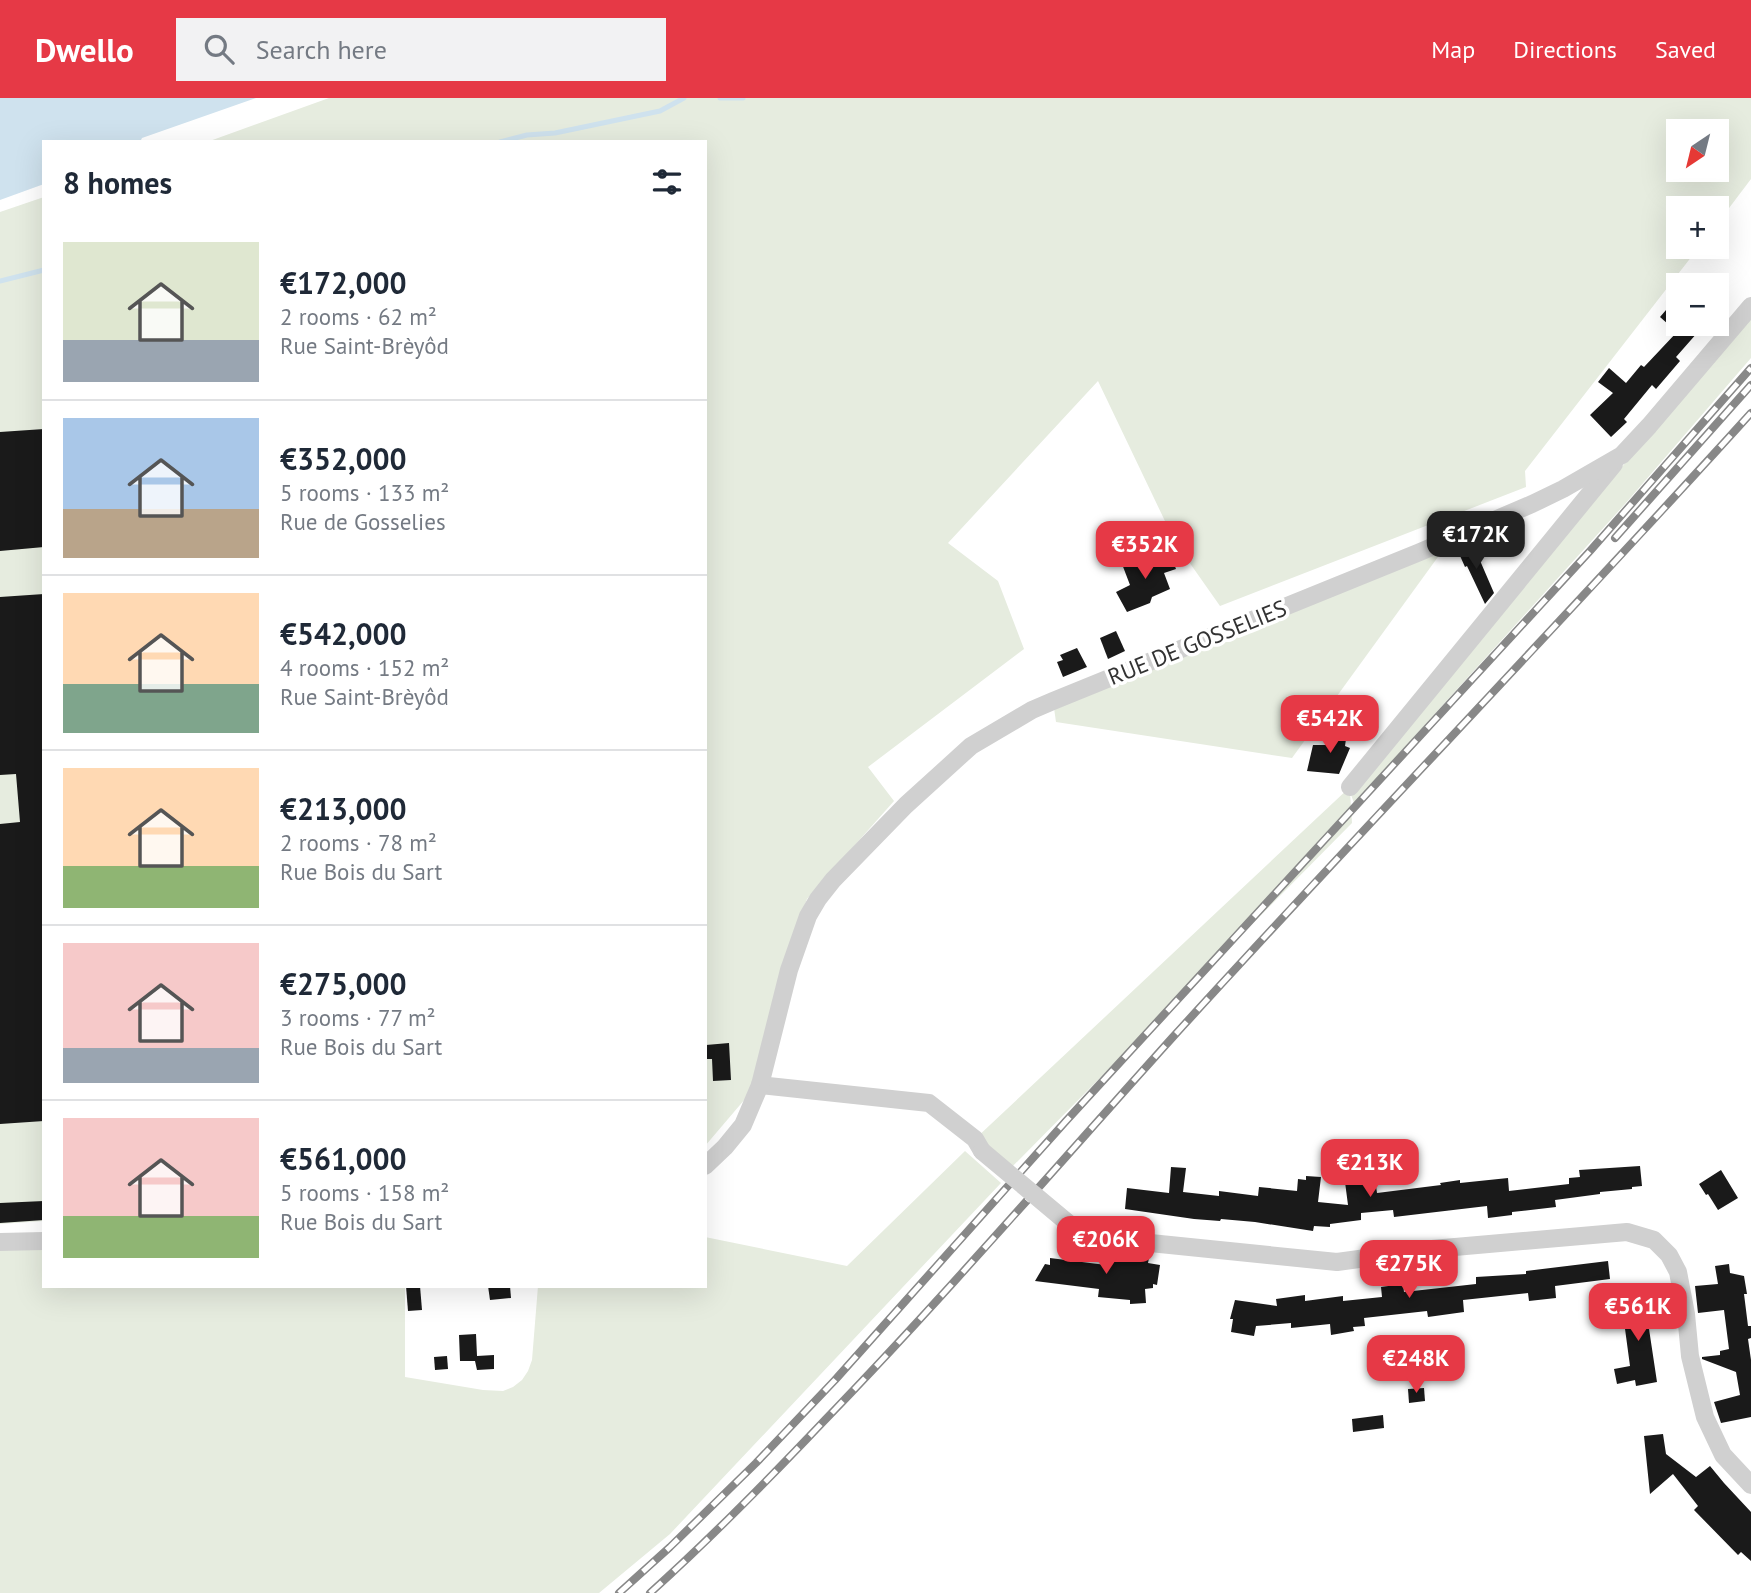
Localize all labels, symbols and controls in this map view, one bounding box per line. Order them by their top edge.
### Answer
search box [176,18,666,81]
text: Dwello [35,28,134,71]
icon: search [200,30,238,68]
text: Search here [256,33,387,66]
text: Map [1431,34,1475,65]
text: Directions [1513,34,1617,65]
text: Saved [1655,34,1716,65]
north arrow [1666,119,1729,182]
map controls [1666,119,1729,336]
text: 8 homes [63,163,172,202]
icon: filters [648,163,686,201]
button: + [1666,196,1729,259]
text: €172,000 [280,263,407,302]
icon: home [119,270,203,354]
button: − [1666,273,1729,336]
text: 2 rooms · 62 m² [280,302,437,331]
text: Rue Saint-Brèyôd [280,331,449,360]
text: €352,000 [280,439,407,478]
icon: home [119,446,203,530]
text: 5 rooms · 133 m² [280,478,449,507]
text: Rue de Gosselies [280,507,446,536]
pin: €172K [1427,512,1525,571]
text: €172K [1443,519,1509,548]
pin: €352K [1096,522,1194,581]
text: €352K [1112,529,1178,558]
street label: RUE DE GOSSELIES [1103,593,1291,691]
text: €542,000 [280,614,407,653]
icon: home [119,621,203,705]
text: 4 rooms · 152 m² [280,653,449,682]
text: Rue Saint-Brèyôd [280,682,449,711]
pin: €542K [1281,696,1379,755]
text: €542K [1297,703,1363,732]
text: €213,000 [280,789,407,828]
icon: home [119,796,203,880]
text: 2 rooms · 78 m² [280,828,437,857]
text: Rue Bois du Sart [280,857,442,886]
text: €275,000 [280,964,407,1003]
icon: home [119,971,203,1055]
text: 3 rooms · 77 m² [280,1003,436,1032]
text: Rue Bois du Sart [280,1032,442,1061]
text: €561,000 [280,1139,407,1178]
pin: €213K [1321,1140,1419,1199]
icon: home [119,1146,203,1230]
text: €213K [1337,1147,1403,1176]
text: 5 rooms · 158 m² [280,1178,449,1207]
text: Rue Bois du Sart [280,1207,442,1236]
pin: €206K [1057,1216,1155,1276]
text: €206K [1073,1224,1139,1253]
pin: €275K [1360,1240,1458,1300]
text: €275K [1376,1248,1442,1277]
pin: €561K [1589,1284,1687,1343]
text: €561K [1605,1291,1671,1320]
pin: €248K [1367,1336,1465,1395]
text: €248K [1383,1343,1449,1372]

